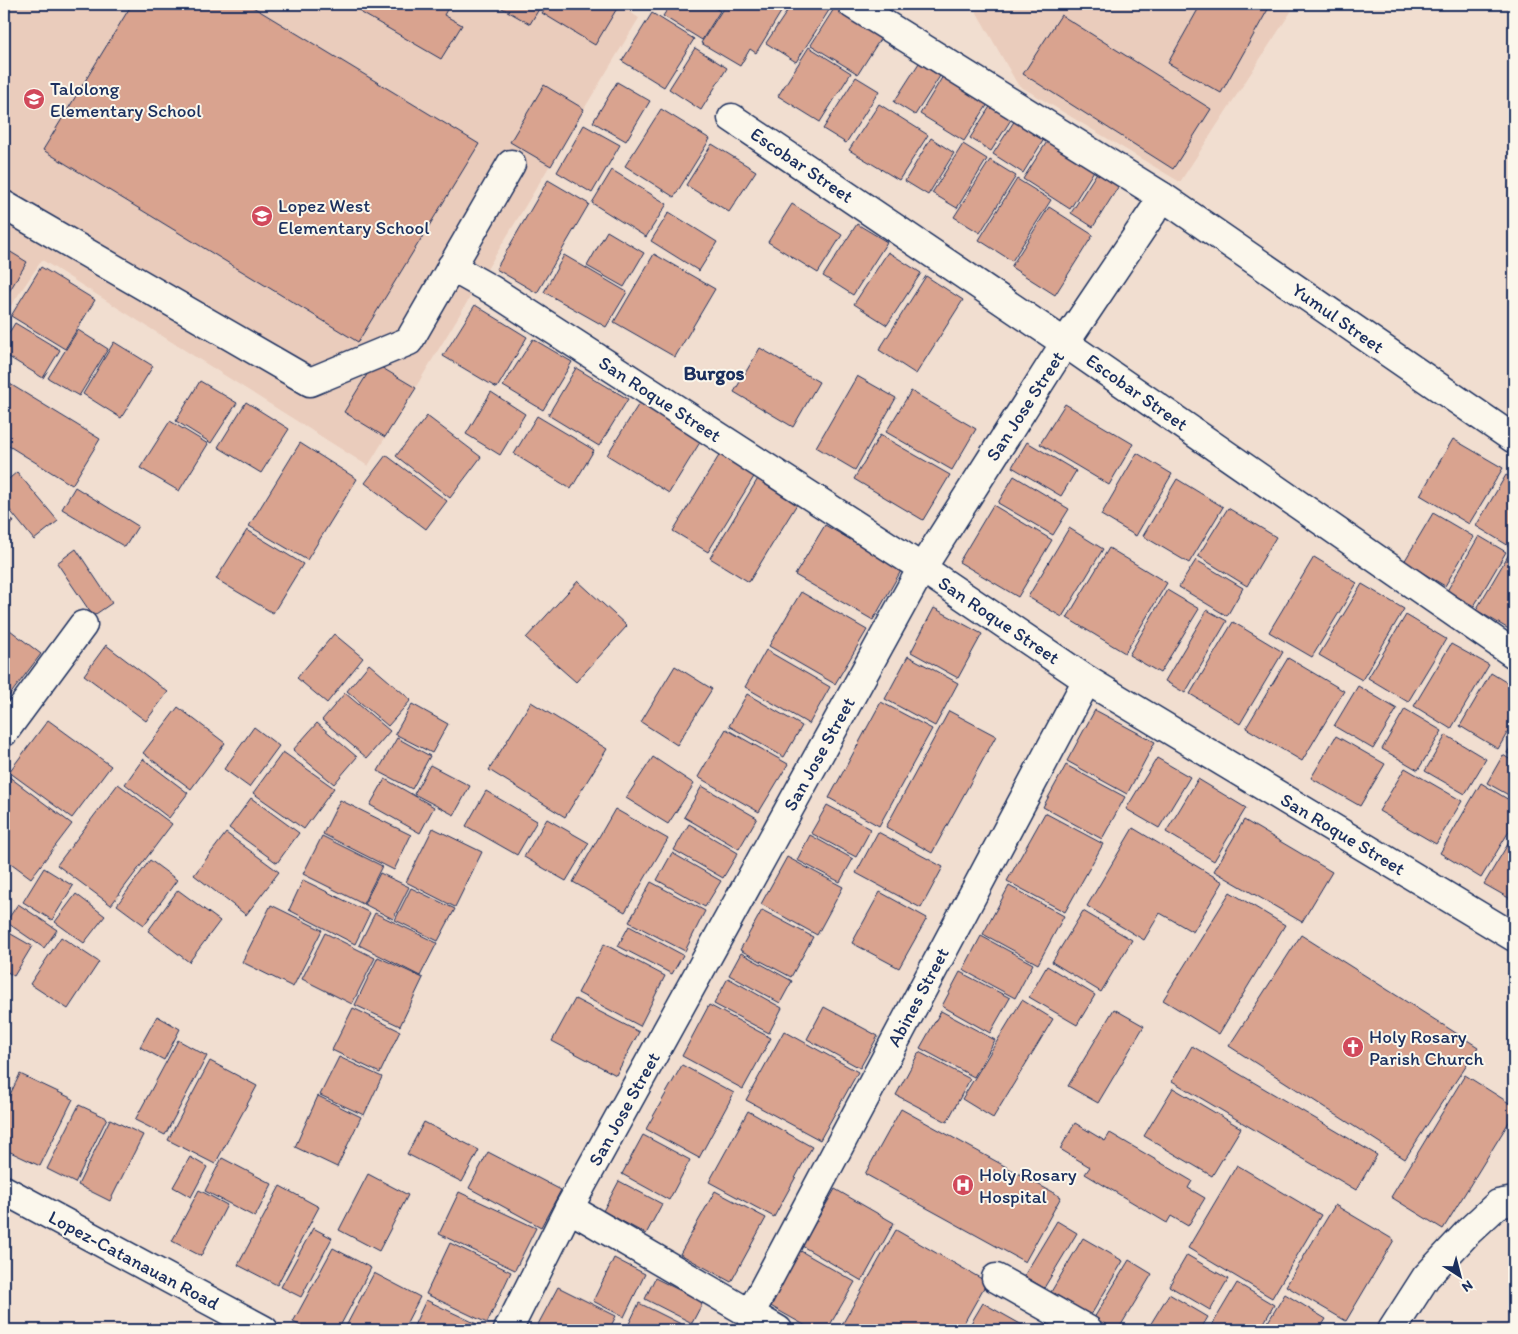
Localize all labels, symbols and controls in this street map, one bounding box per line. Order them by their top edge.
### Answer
place label: Talolong Elementary School [50,77,202,122]
school or university icon: Talolong Elementary School [22,87,46,111]
street label: Escobar Street [746,122,858,208]
place label: Lopez West Elementary School [278,194,430,239]
school or university icon: Lopez West Elementary School [250,204,274,228]
street label: Yumul Street [1287,278,1389,358]
street label: San Jose Street [981,347,1069,465]
street label: Escobar Street [1082,348,1192,436]
street label: San Roque Street [594,351,726,447]
district label: Burgos [683,361,745,386]
street label: San Roque Street [934,571,1064,669]
street label: San Jose Street [778,693,860,815]
street label: San Roque Street [1277,788,1409,880]
street label: Abines Street [882,943,954,1051]
place label: Holy Rosary Parish Church [1369,1025,1484,1070]
church icon: Holy Rosary Parish Church [1341,1035,1365,1059]
street label: San Jose Street [583,1048,665,1170]
place label: Holy Rosary Hospital [979,1163,1077,1208]
hospital icon: Holy Rosary Hospital [951,1173,975,1197]
street label: Lopez-Catanauan Road [45,1205,224,1315]
north arrow [1436,1252,1486,1302]
text: N [1459,1276,1476,1296]

